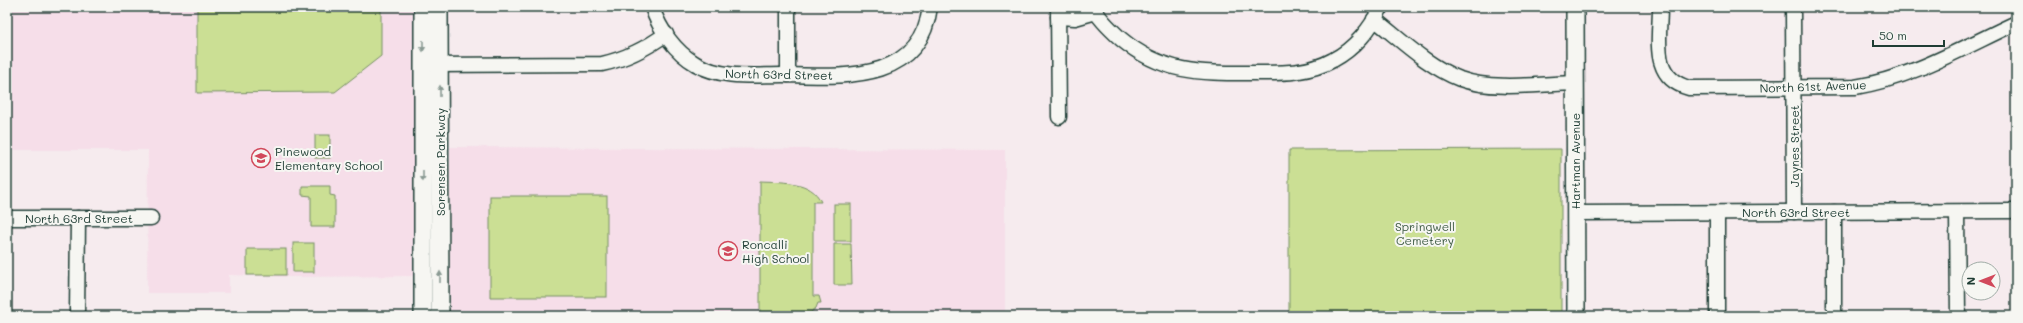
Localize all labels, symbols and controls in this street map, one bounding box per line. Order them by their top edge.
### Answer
scale bar [1873,22,1944,48]
text: 50 m [1879,27,1907,43]
one-way arrow [420,40,426,53]
street label: North 63rd Street [725,65,833,83]
street label: North 61st Avenue [1759,76,1867,96]
one-way arrow [436,85,443,97]
street label: Jaynes Street [1786,105,1802,187]
street label: Sorensen Parkway [432,108,448,216]
street label: Hartman Avenue [1567,113,1583,209]
place label: Pinewood Elementary School [275,143,383,173]
school or university icon: Pinewood Elementary School [250,147,272,169]
one-way arrow [420,170,426,183]
street label: North 63rd Street [1742,204,1850,220]
street label: North 63rd Street [25,210,133,226]
park label: Springwell Cemetery [1395,218,1455,248]
place label: Roncalli High School [742,236,810,266]
school or university icon: Roncalli High School [717,240,739,262]
north arrow [1961,261,2001,301]
one-way arrow [437,270,443,283]
text: N [1963,277,1978,285]

